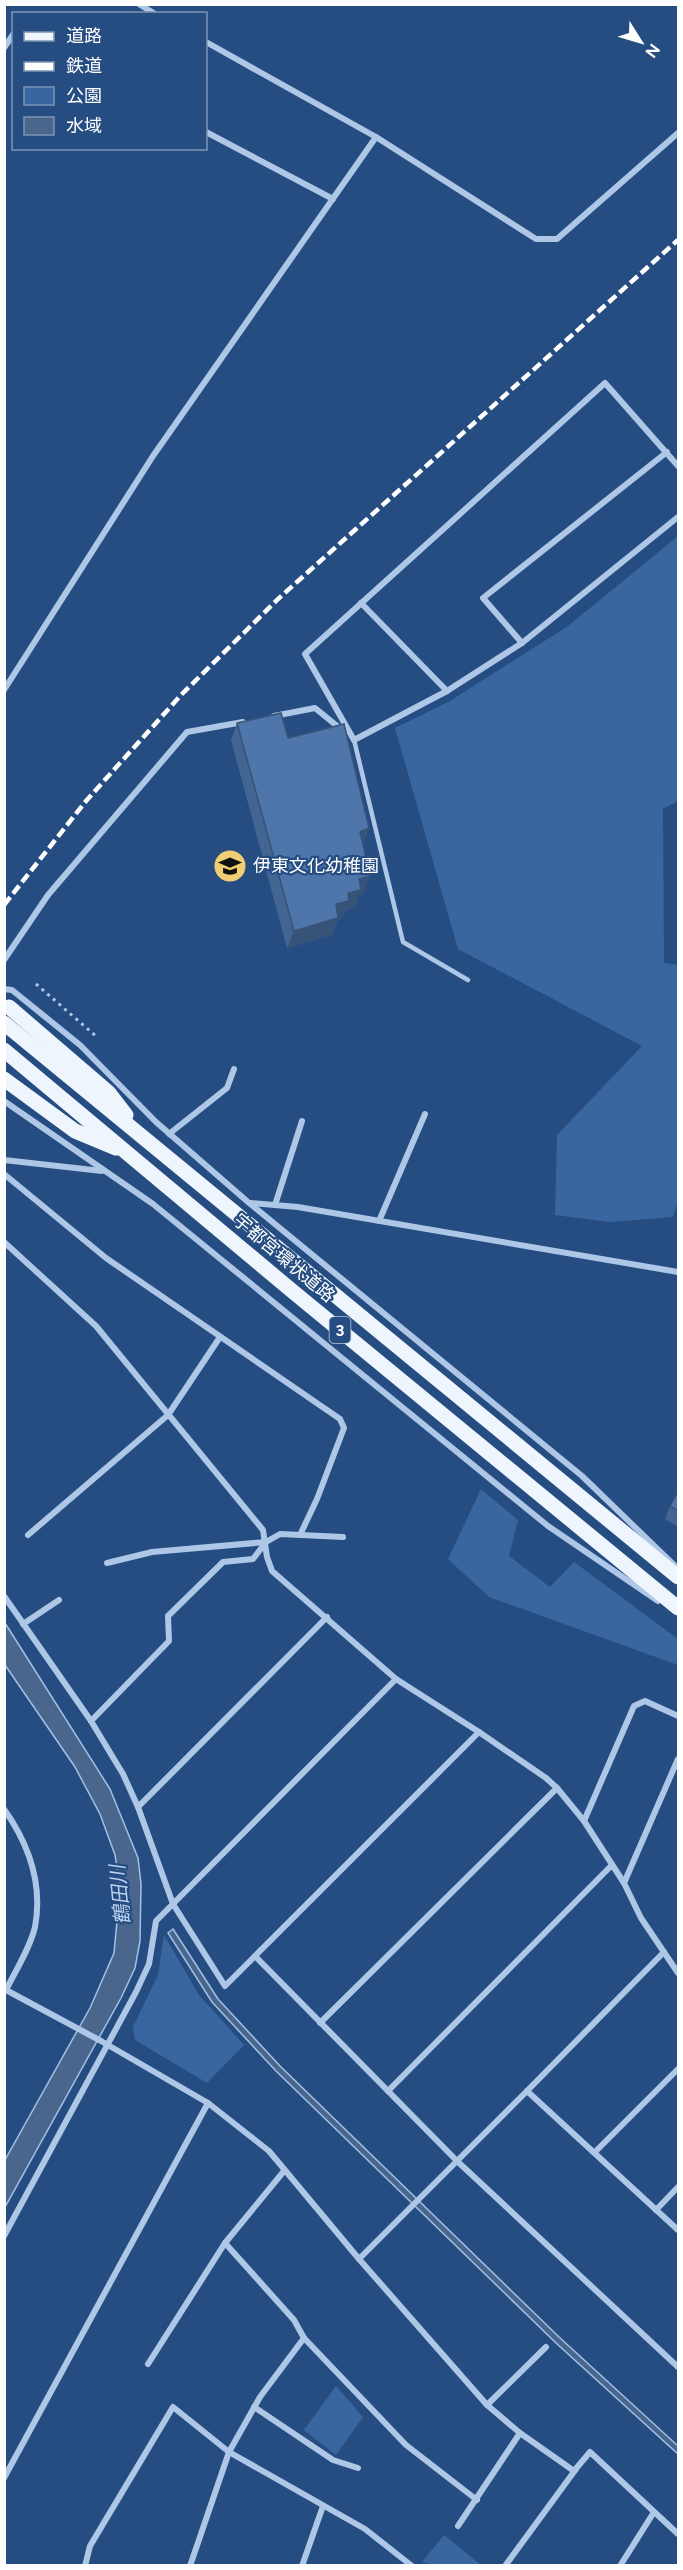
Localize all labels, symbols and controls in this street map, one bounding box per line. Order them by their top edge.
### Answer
legend [12,12,207,150]
north arrow [611,12,671,72]
text: 道路 [66,25,102,47]
text: N [641,40,664,61]
text: 鉄道 [66,55,102,77]
text: 公園 [66,85,102,107]
text: 水域 [66,115,102,137]
school or university icon: 伊東文化幼稚園 [212,848,248,884]
place label: 伊東文化幼稚園 [253,855,379,877]
street label: 宇都宮環状道路 [229,1209,339,1307]
road number: 3 [330,1317,350,1343]
water label: 鶴田川 [105,1862,135,1926]

